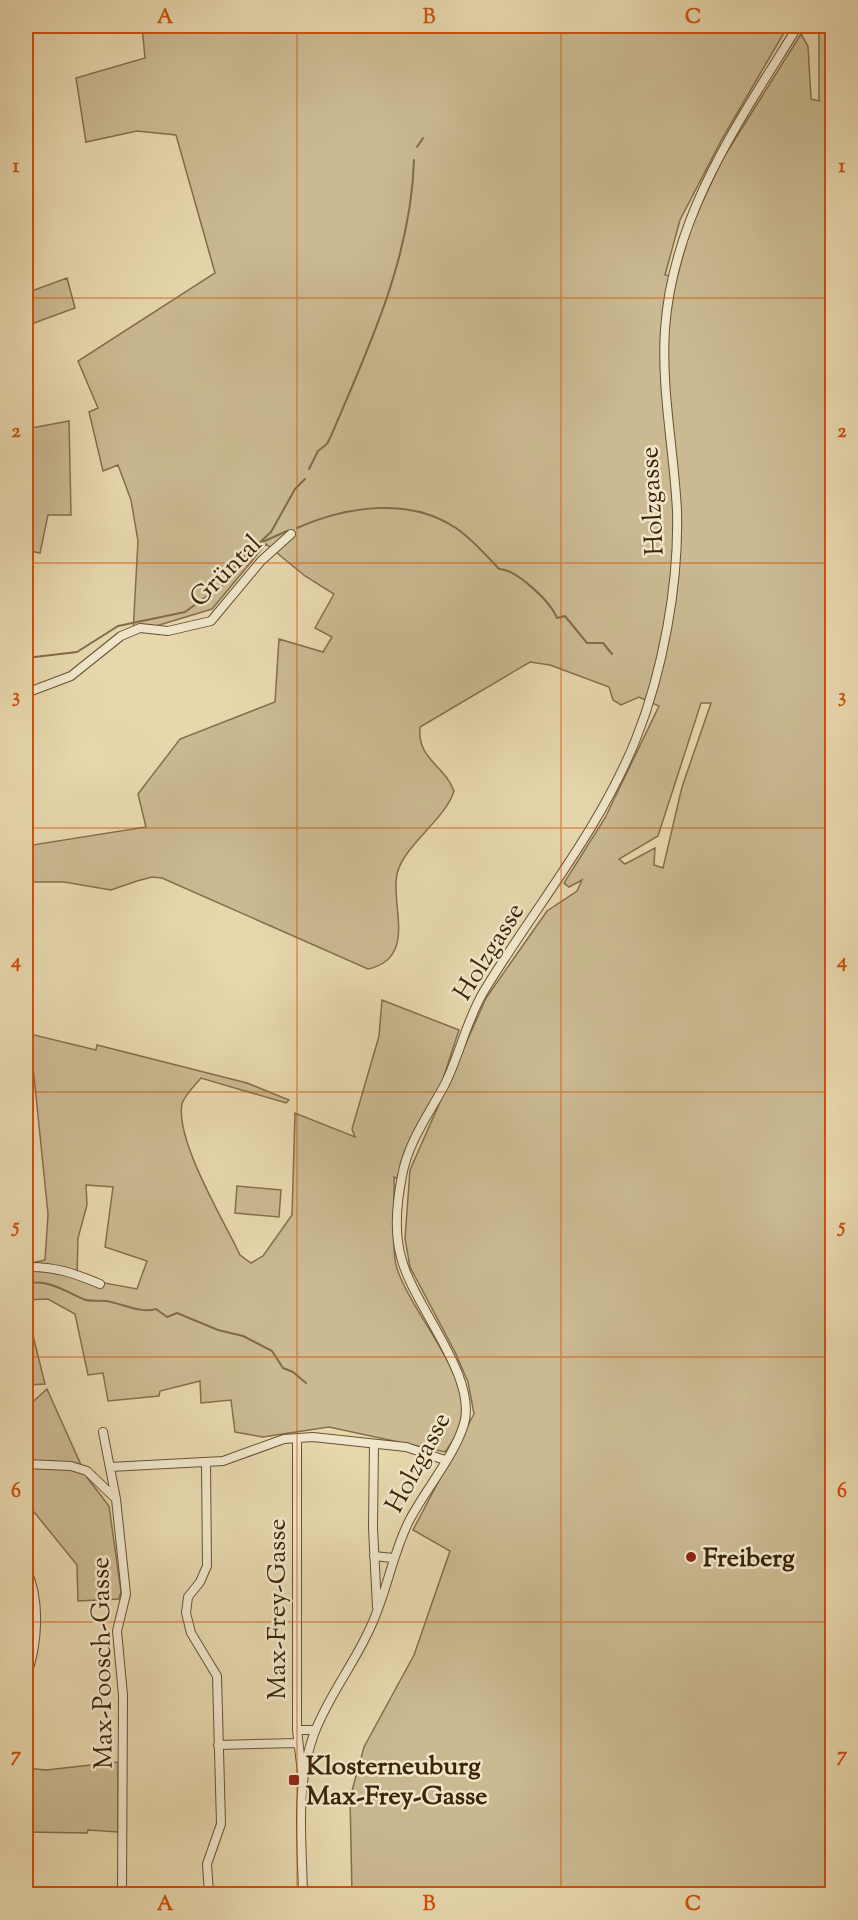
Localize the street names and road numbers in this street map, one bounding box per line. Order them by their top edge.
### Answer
street label: Holzgasse [632,445,675,556]
street label: Grüntal [182,527,271,616]
street label: Holzgasse [446,896,535,1008]
street label: Holzgasse [377,1406,461,1520]
street label: Max-Frey-Gasse [260,1518,297,1700]
street label: Max-Poosch-Gasse [83,1557,124,1769]

